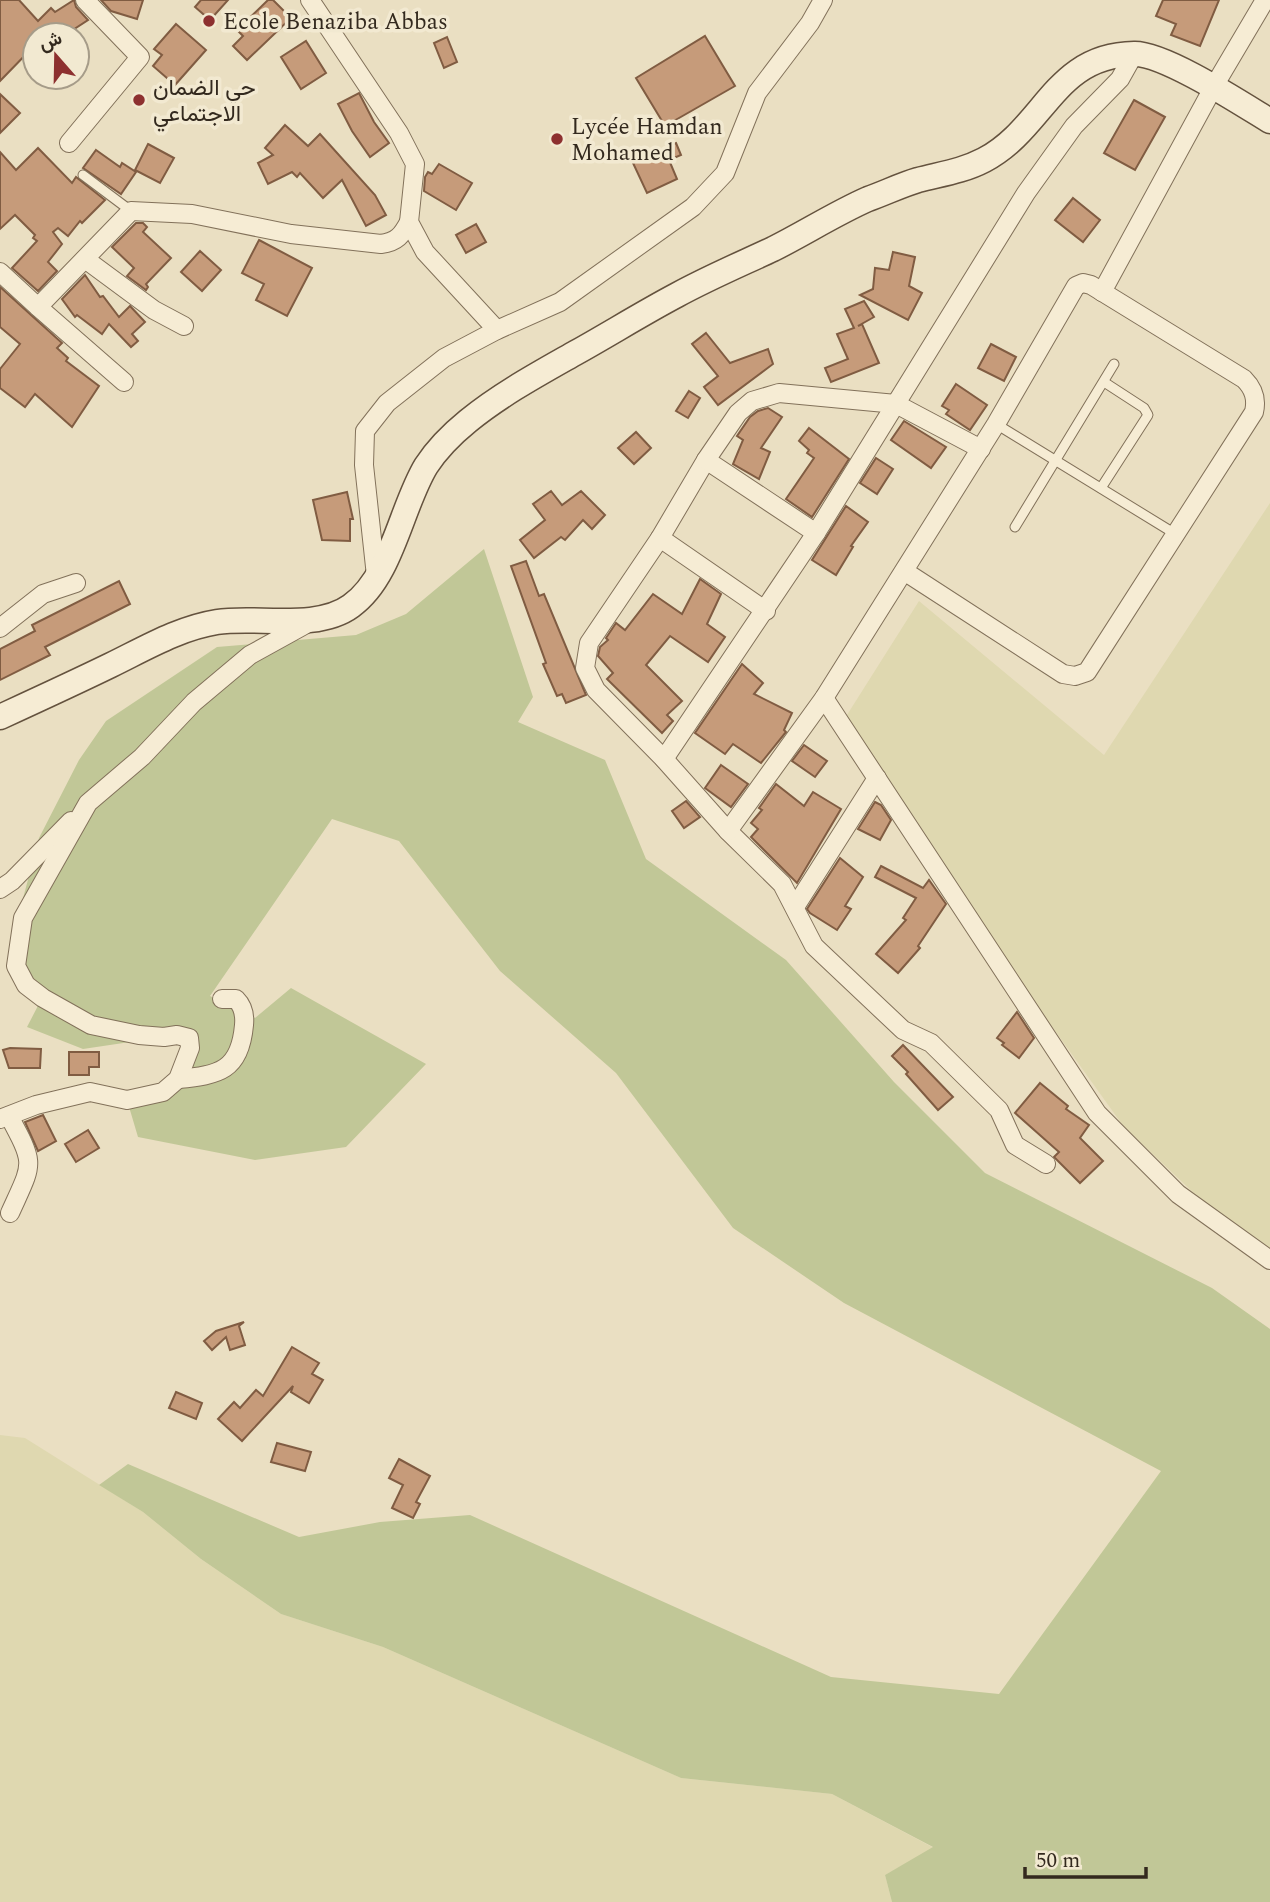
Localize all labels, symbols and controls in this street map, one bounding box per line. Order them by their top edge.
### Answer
place label: Ecole Benaziba Abbas [223,5,448,40]
marker: Ecole Benaziba Abbas [201,13,217,29]
north arrow [21,21,91,91]
text: ش [35,24,67,59]
place label: حي الضمان الاجتماعي [153,71,256,132]
marker: حي الضمان الاجتماعي [131,92,147,108]
place label: Lycée Hamdan Mohamed [571,110,723,171]
marker: Lycée Hamdan Mohamed [549,131,565,147]
scale bar [1025,1836,1146,1880]
text: 50 m [1036,1845,1080,1877]

